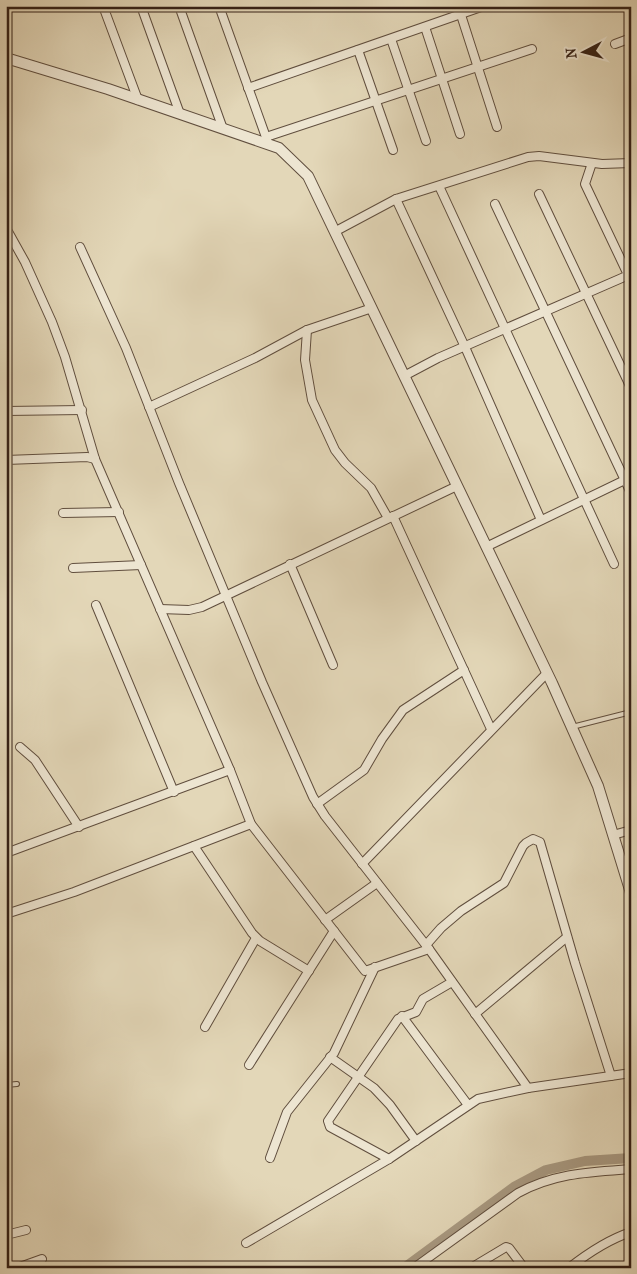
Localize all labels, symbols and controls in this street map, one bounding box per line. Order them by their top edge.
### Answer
north arrow [560,28,610,78]
text: N [563,47,581,59]

